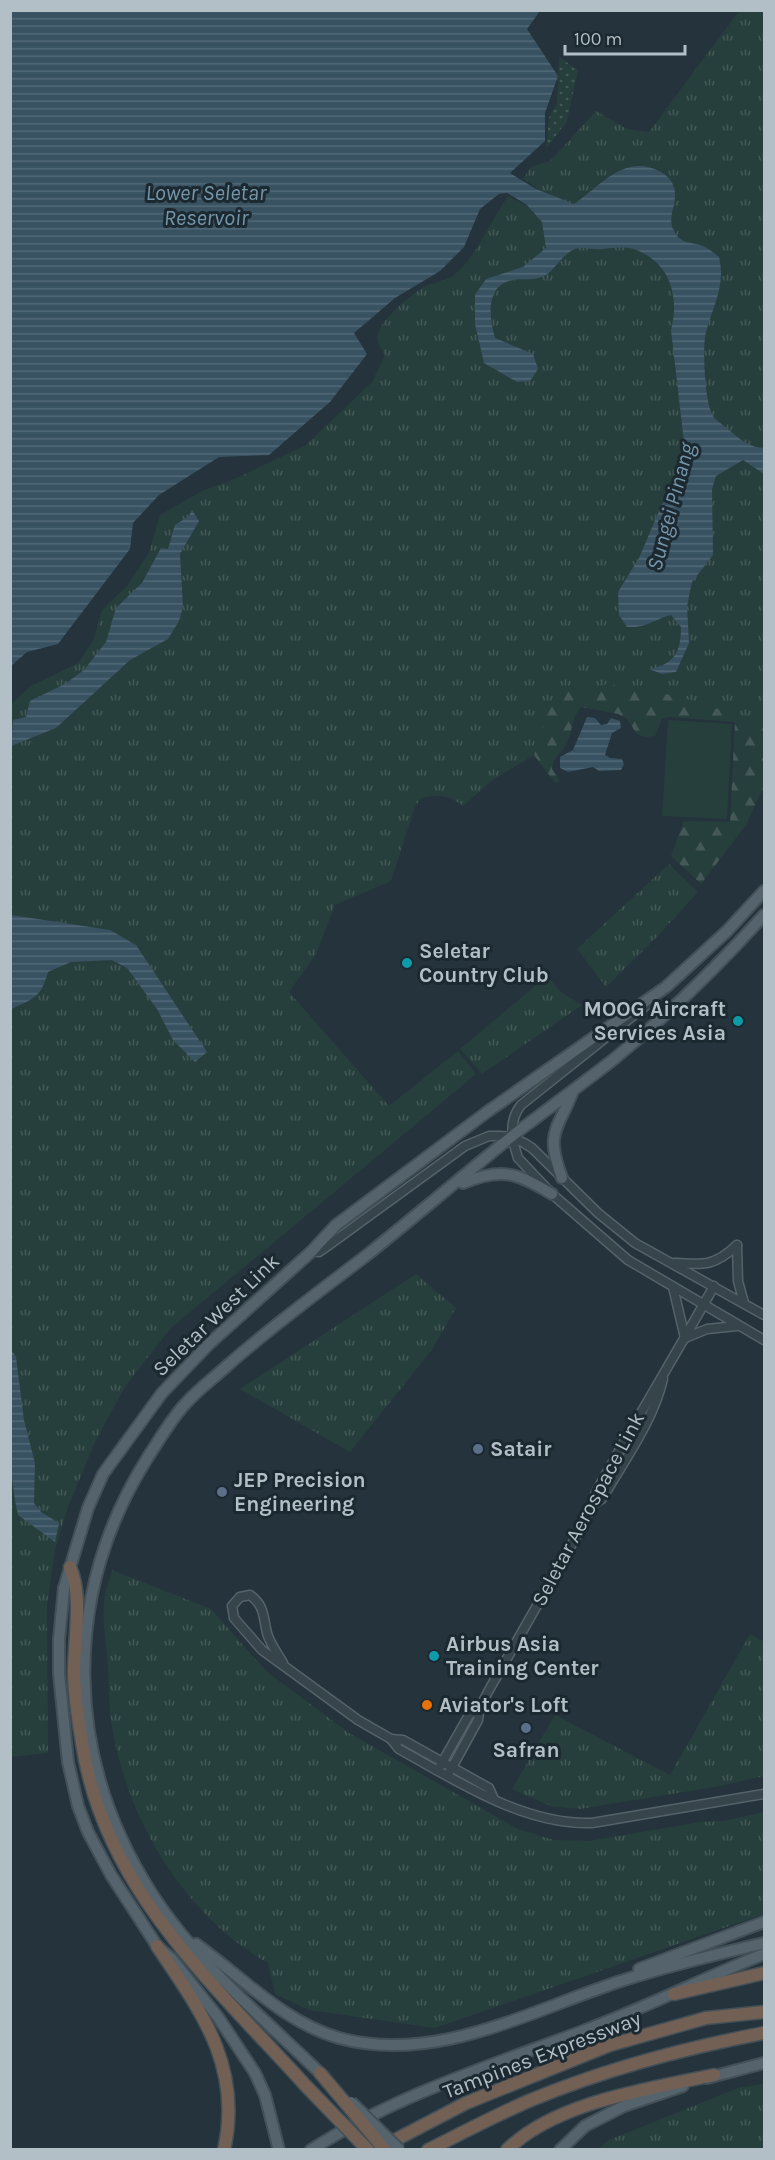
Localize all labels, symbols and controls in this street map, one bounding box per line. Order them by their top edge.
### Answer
scale bar [565,18,685,56]
text: 100 m [574,28,622,50]
water label: Lower Seletar Reservoir [146,180,268,231]
water label: Sungei Pinang [641,440,701,574]
place label: Seletar Country Club [419,939,549,987]
marker: Seletar Country Club [400,956,414,970]
place label: MOOG Aircraft Services Asia [584,997,726,1045]
marker: MOOG Aircraft Services Asia [731,1014,745,1028]
street label: Seletar West Link [148,1249,284,1381]
street label: Seletar Aerospace Link [527,1408,649,1610]
place label: Satair [490,1437,552,1461]
marker: Satair [471,1442,485,1456]
place label: JEP Precision Engineering [234,1468,366,1516]
marker: JEP Precision Engineering [215,1485,229,1499]
place label: Airbus Asia Training Center [446,1632,599,1680]
marker: Airbus Asia Training Center [427,1649,441,1663]
place label: Aviator's Loft [439,1693,569,1717]
marker: Aviator's Loft [420,1698,434,1712]
marker: Safran [519,1721,533,1735]
place label: Safran [492,1738,560,1762]
street label: Tampines Expressway [440,2006,644,2104]

